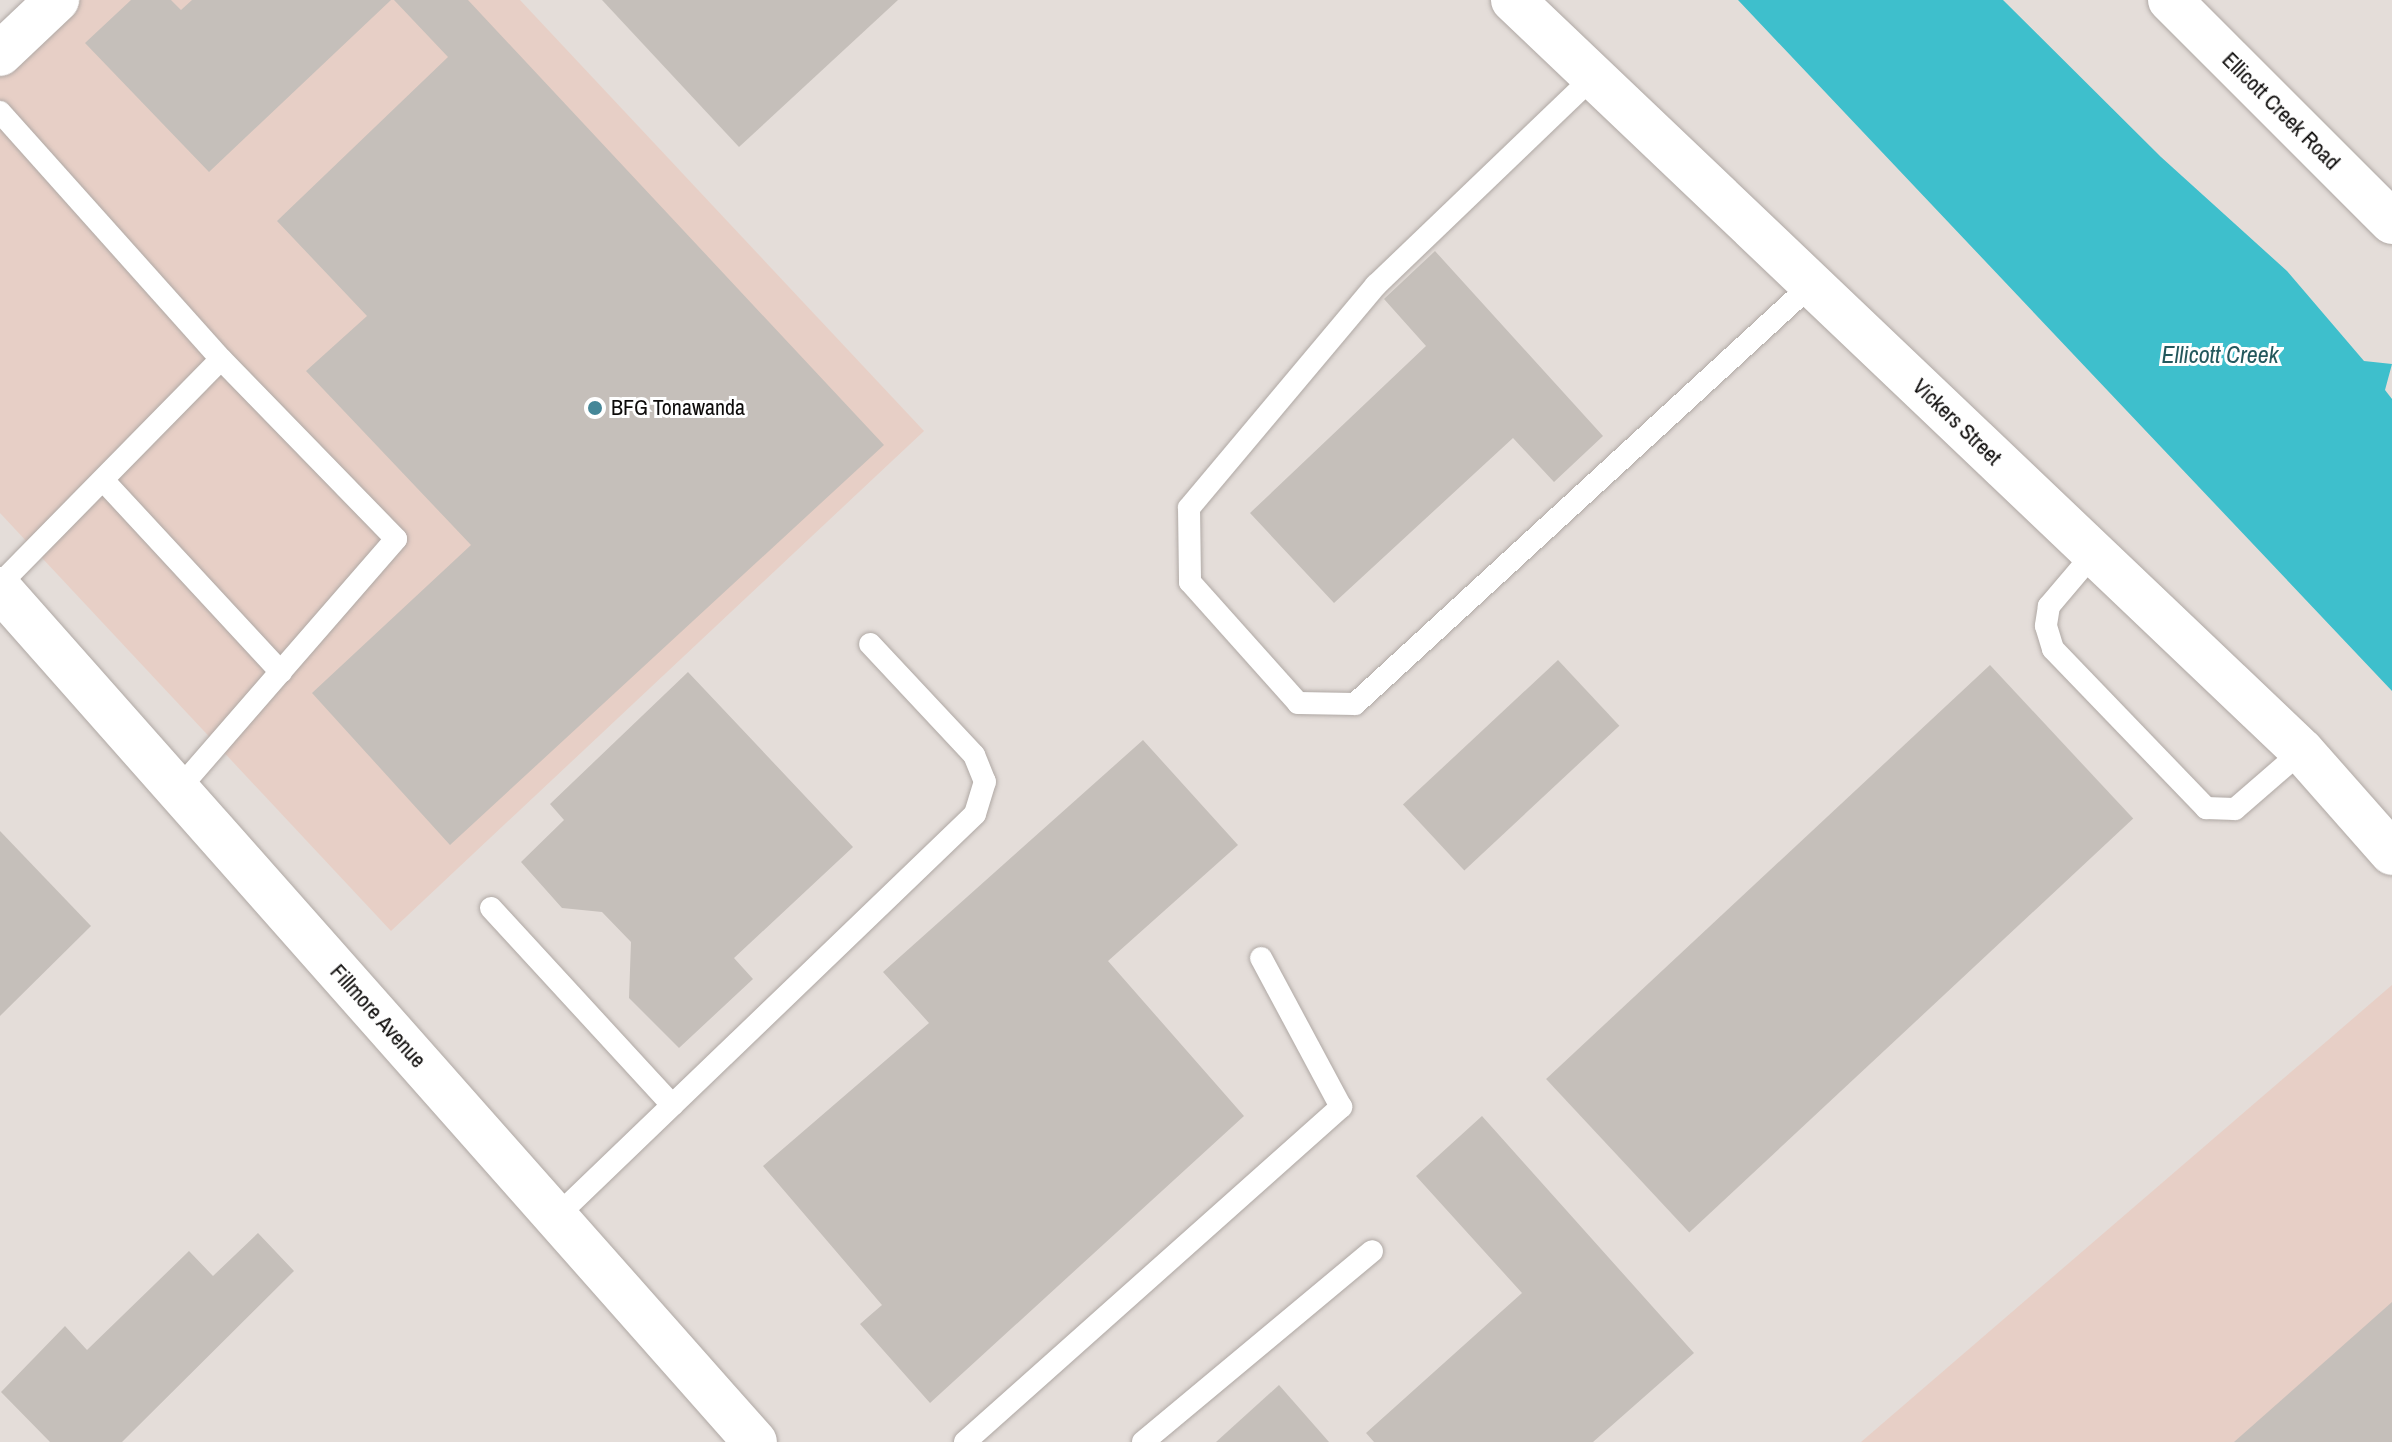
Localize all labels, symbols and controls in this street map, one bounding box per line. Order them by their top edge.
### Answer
street label: Ellicott Creek Road [2217,47,2345,175]
water label: Ellicott Creek [2161,341,2279,369]
street label: Vickers Street [1907,373,2007,471]
place label: BFG Tonawanda [611,395,745,421]
marker: BFG Tonawanda [586,399,604,417]
street label: Fillmore Avenue [324,958,432,1074]

